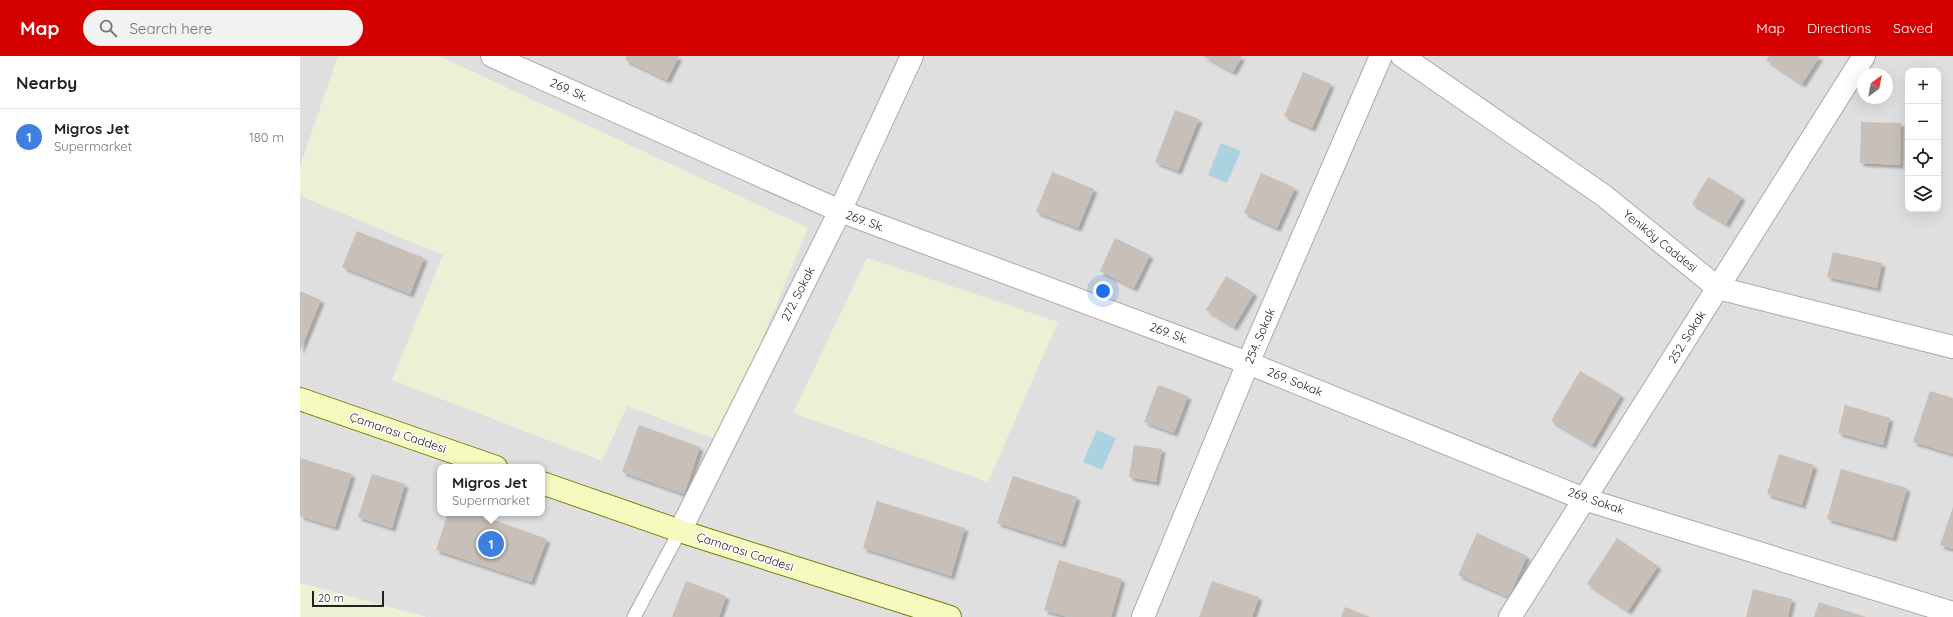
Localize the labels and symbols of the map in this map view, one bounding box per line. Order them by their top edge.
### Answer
north arrow [1857,68,1893,104]
street label: 269. Sk. [548,75,591,105]
street label: Yeniköy Caddesi [1620,206,1700,275]
street label: 269. Sk. [844,207,887,234]
street label: 272. Sokak [778,264,818,323]
your location [1093,281,1113,301]
street label: 254. Sokak [1241,306,1278,366]
street label: 252. Sokak [1664,308,1709,366]
street label: 269. Sk. [1148,319,1191,346]
street label: 269. Sokak [1265,364,1325,400]
street label: Çamarası Caddesi [348,409,448,456]
street label: 269. Sokak [1566,484,1626,517]
pin: 1 [478,529,504,559]
street label: Çamarası Caddesi [695,529,796,574]
scale bar [312,589,384,608]

